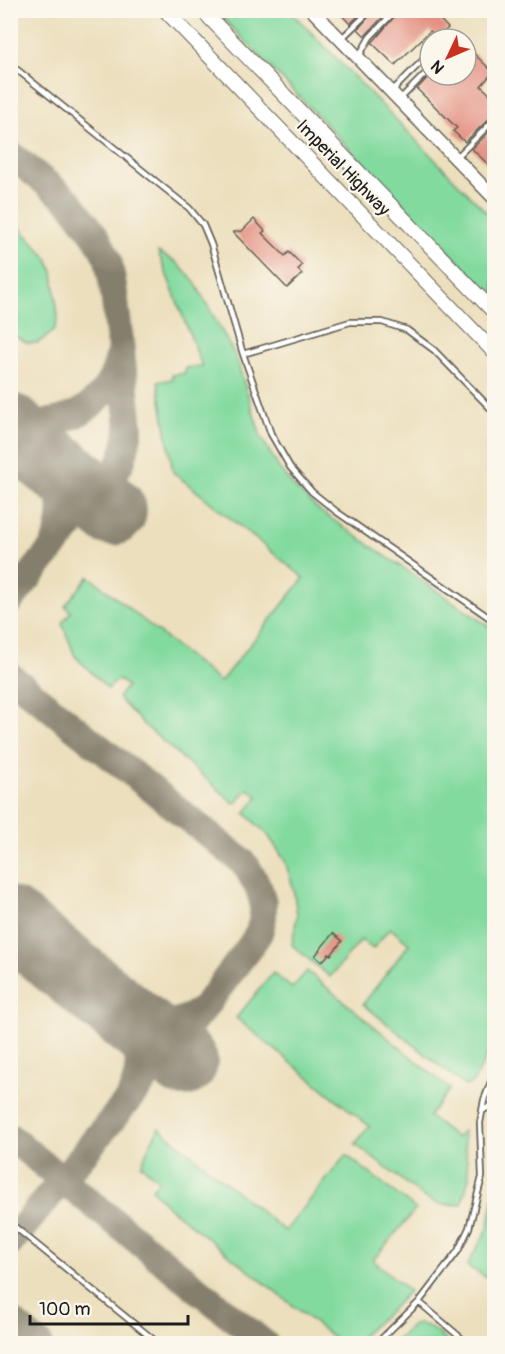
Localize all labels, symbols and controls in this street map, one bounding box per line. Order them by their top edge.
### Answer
north arrow [418,27,478,87]
text: N [427,56,449,78]
street label: Imperial Highway [291,115,395,221]
scale bar [30,1288,188,1326]
text: 100 m [39,1298,91,1321]

